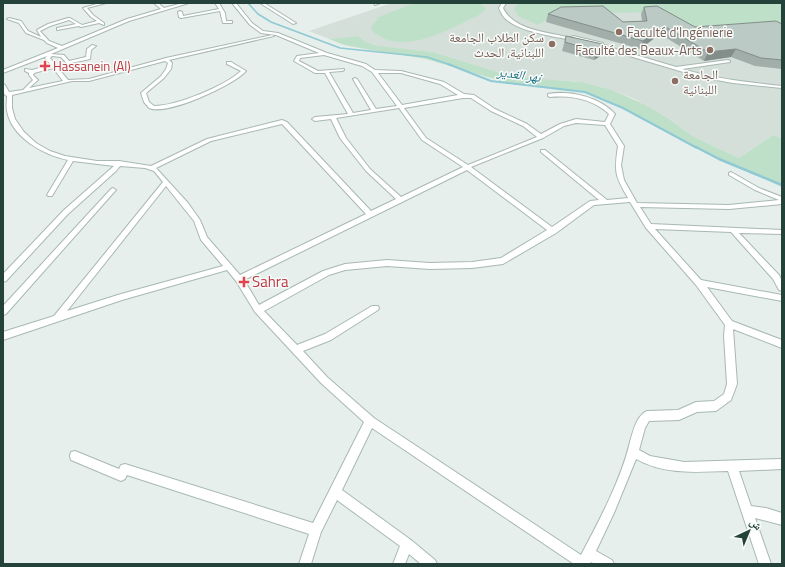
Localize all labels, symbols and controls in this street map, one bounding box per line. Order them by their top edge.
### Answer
place label: Faculté d'Ingénierie [627,22,733,42]
place label: سكن الطلاب الجامعة اللبنانية، الحدث [449,27,544,62]
marker: Faculté d'Ingénierie [614,27,624,37]
marker: سكن الطلاب الجامعة اللبنانية، الحدث [547,39,557,49]
place label: Faculté des Beaux-Arts [575,40,702,60]
marker: Faculté des Beaux-Arts [705,45,715,55]
place label: Hassanein (Al) [53,56,131,76]
marker: Hassanein (Al) [40,61,50,71]
water label: نهر الغدير [495,61,544,87]
place label: الجامعة اللبنانية [683,64,718,99]
marker: الجامعة اللبنانية [670,76,680,86]
place label: Sahra [252,270,289,293]
marker: Sahra [239,277,249,287]
north arrow [729,511,769,551]
text: ش [746,514,766,534]

